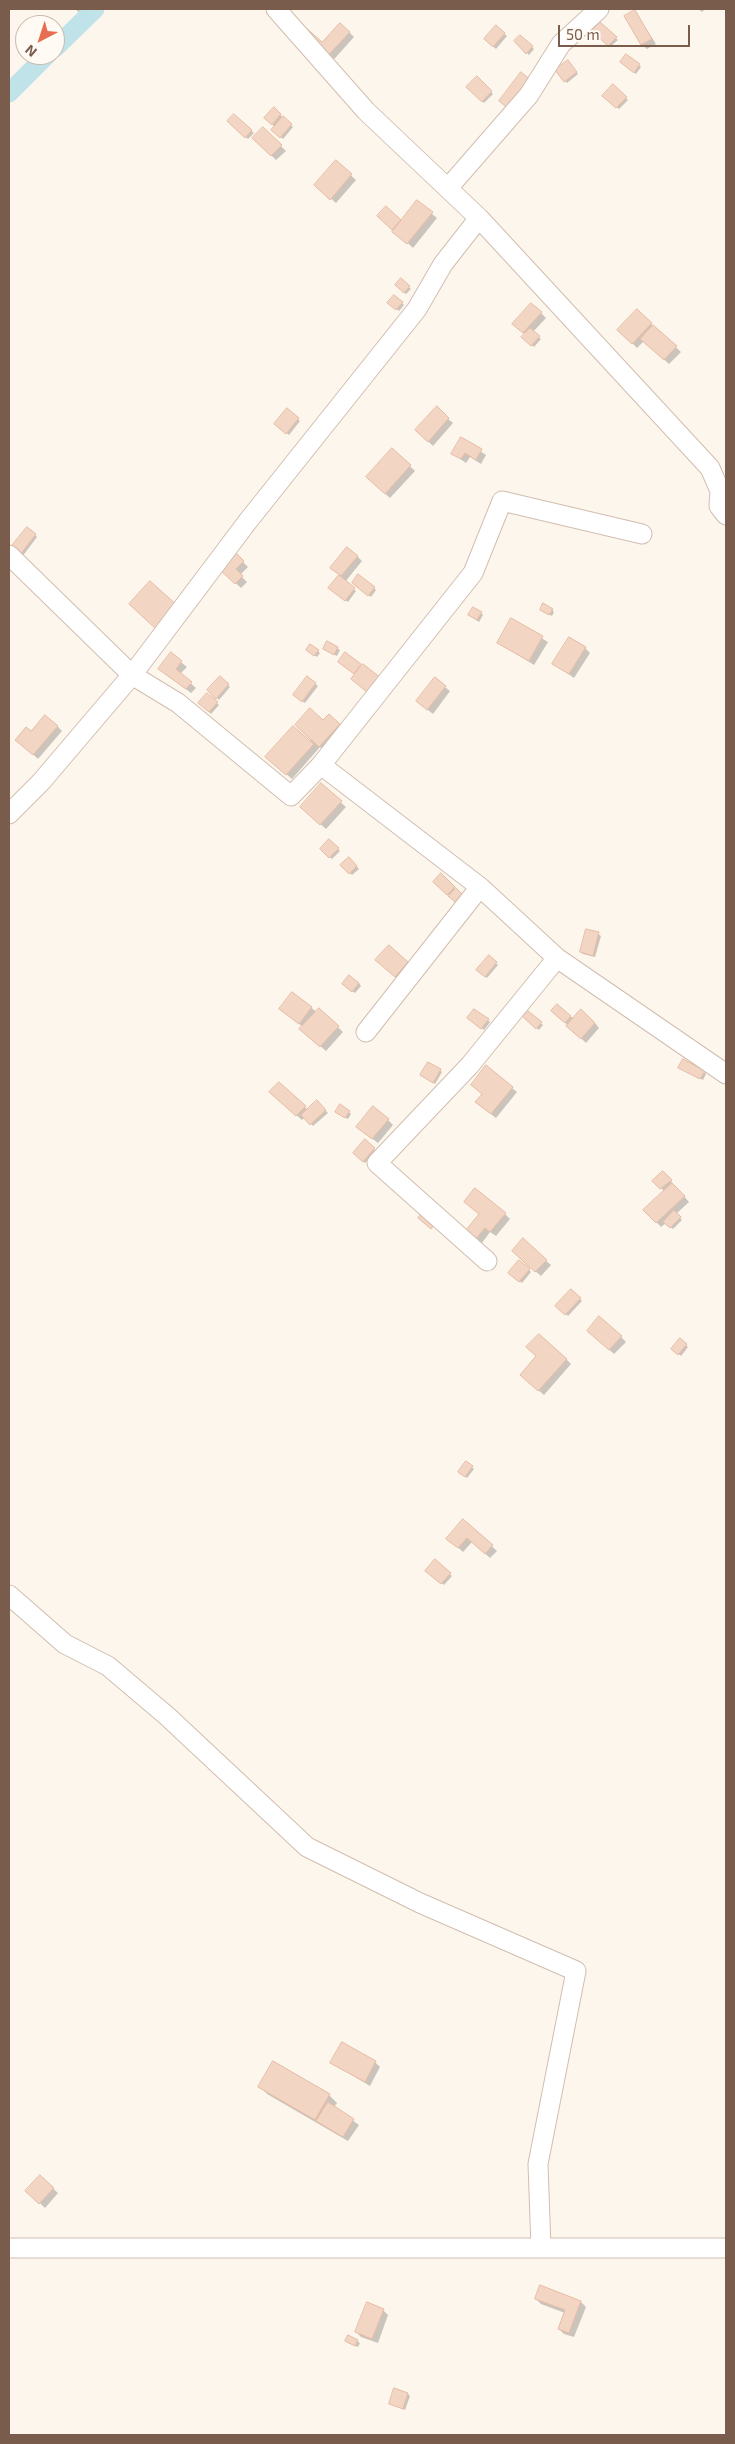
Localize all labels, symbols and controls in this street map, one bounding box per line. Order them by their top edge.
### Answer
north arrow [15,15,65,65]
scale bar [560,15,692,47]
text: 50 m [566,25,600,43]
text: N [21,41,40,61]

